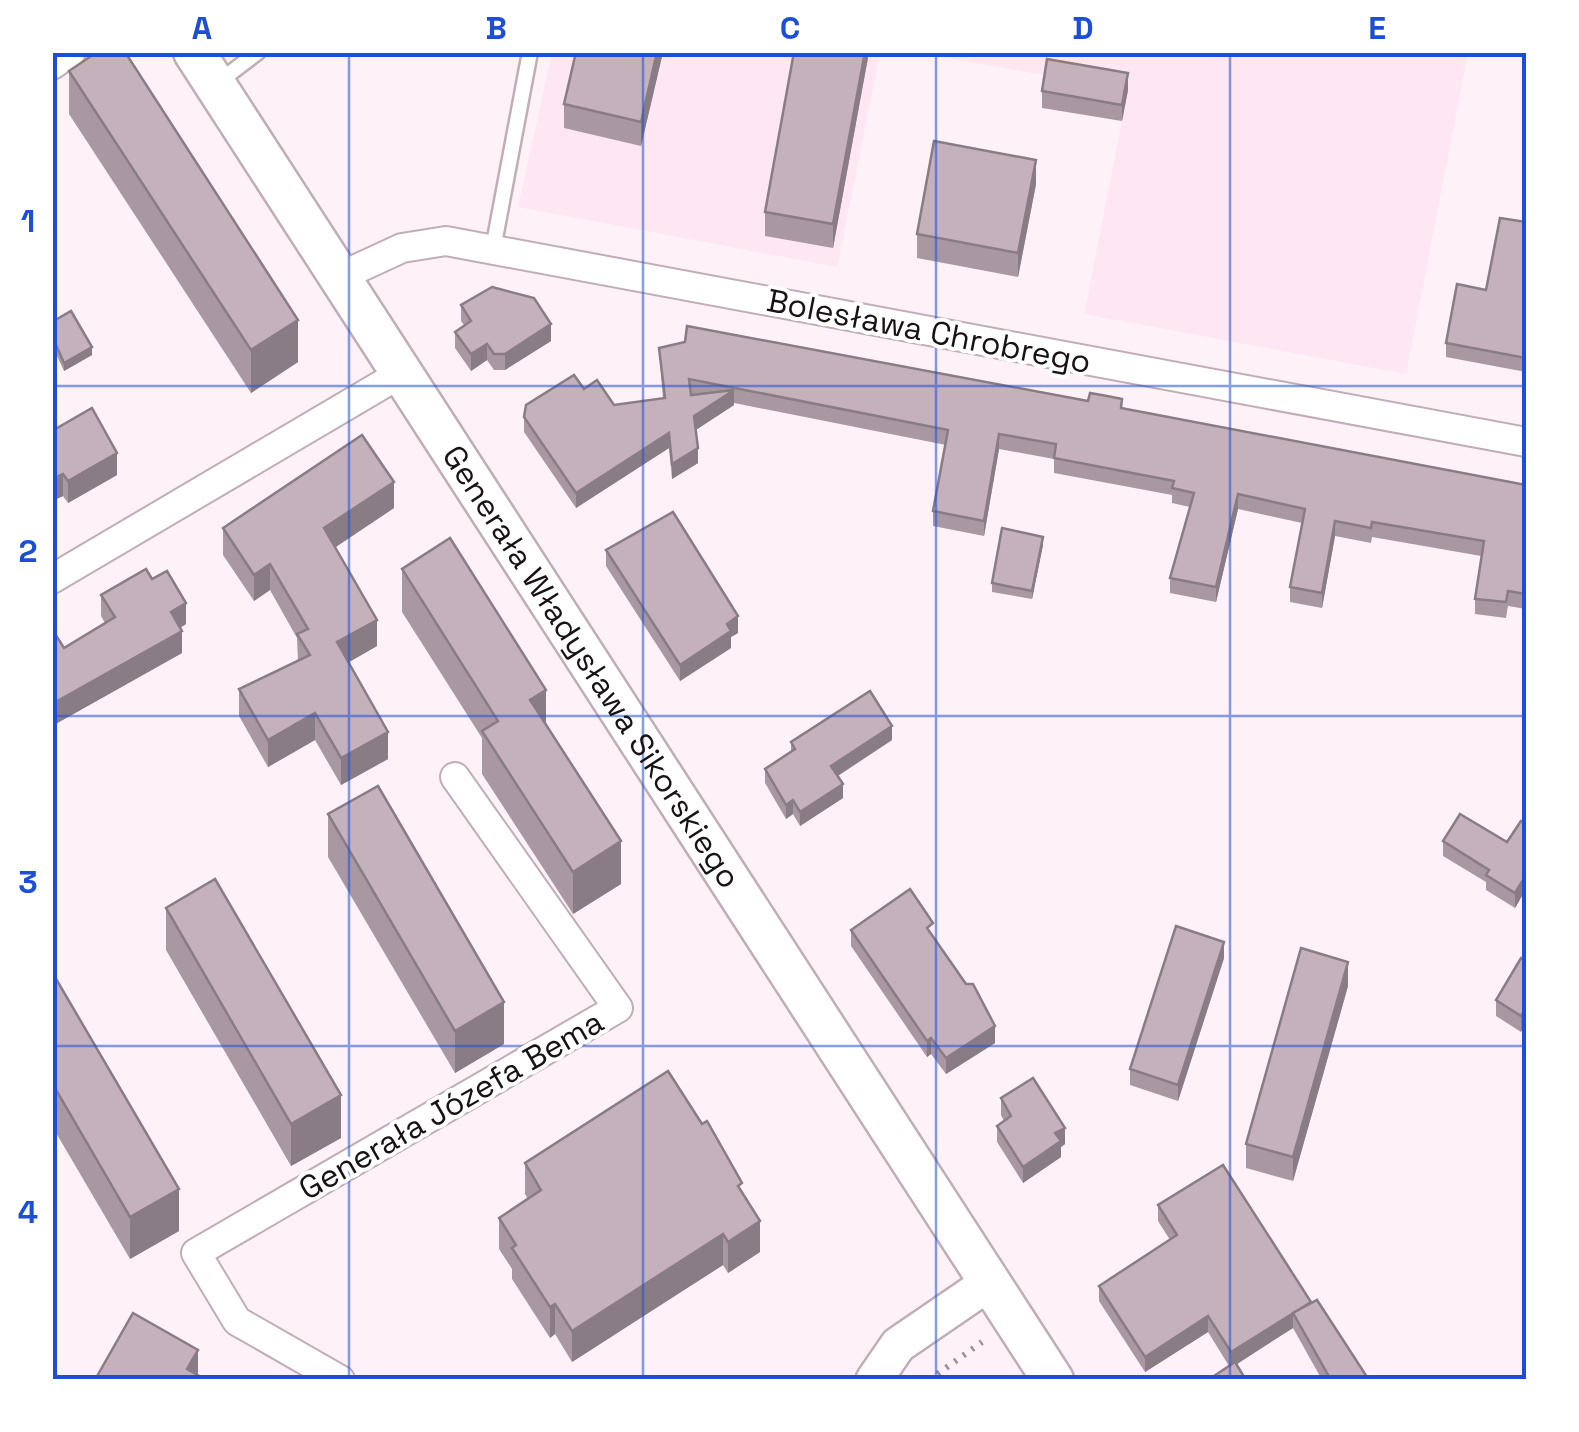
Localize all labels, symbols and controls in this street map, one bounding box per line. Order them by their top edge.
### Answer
text: A [192,8,212,48]
text: B [485,8,507,48]
text: C [780,8,800,48]
text: D [1072,8,1094,48]
text: E [1368,8,1386,48]
text: 1 [21,201,35,241]
street label: Bolesława Chrobrego [764,280,1094,382]
street label: Generała Władysława Sikorskiego [434,438,749,896]
text: 2 [18,531,38,571]
text: 3 [18,862,38,902]
street label: Generała Józefa Bema [292,1001,610,1209]
text: 4 [18,1192,38,1232]

